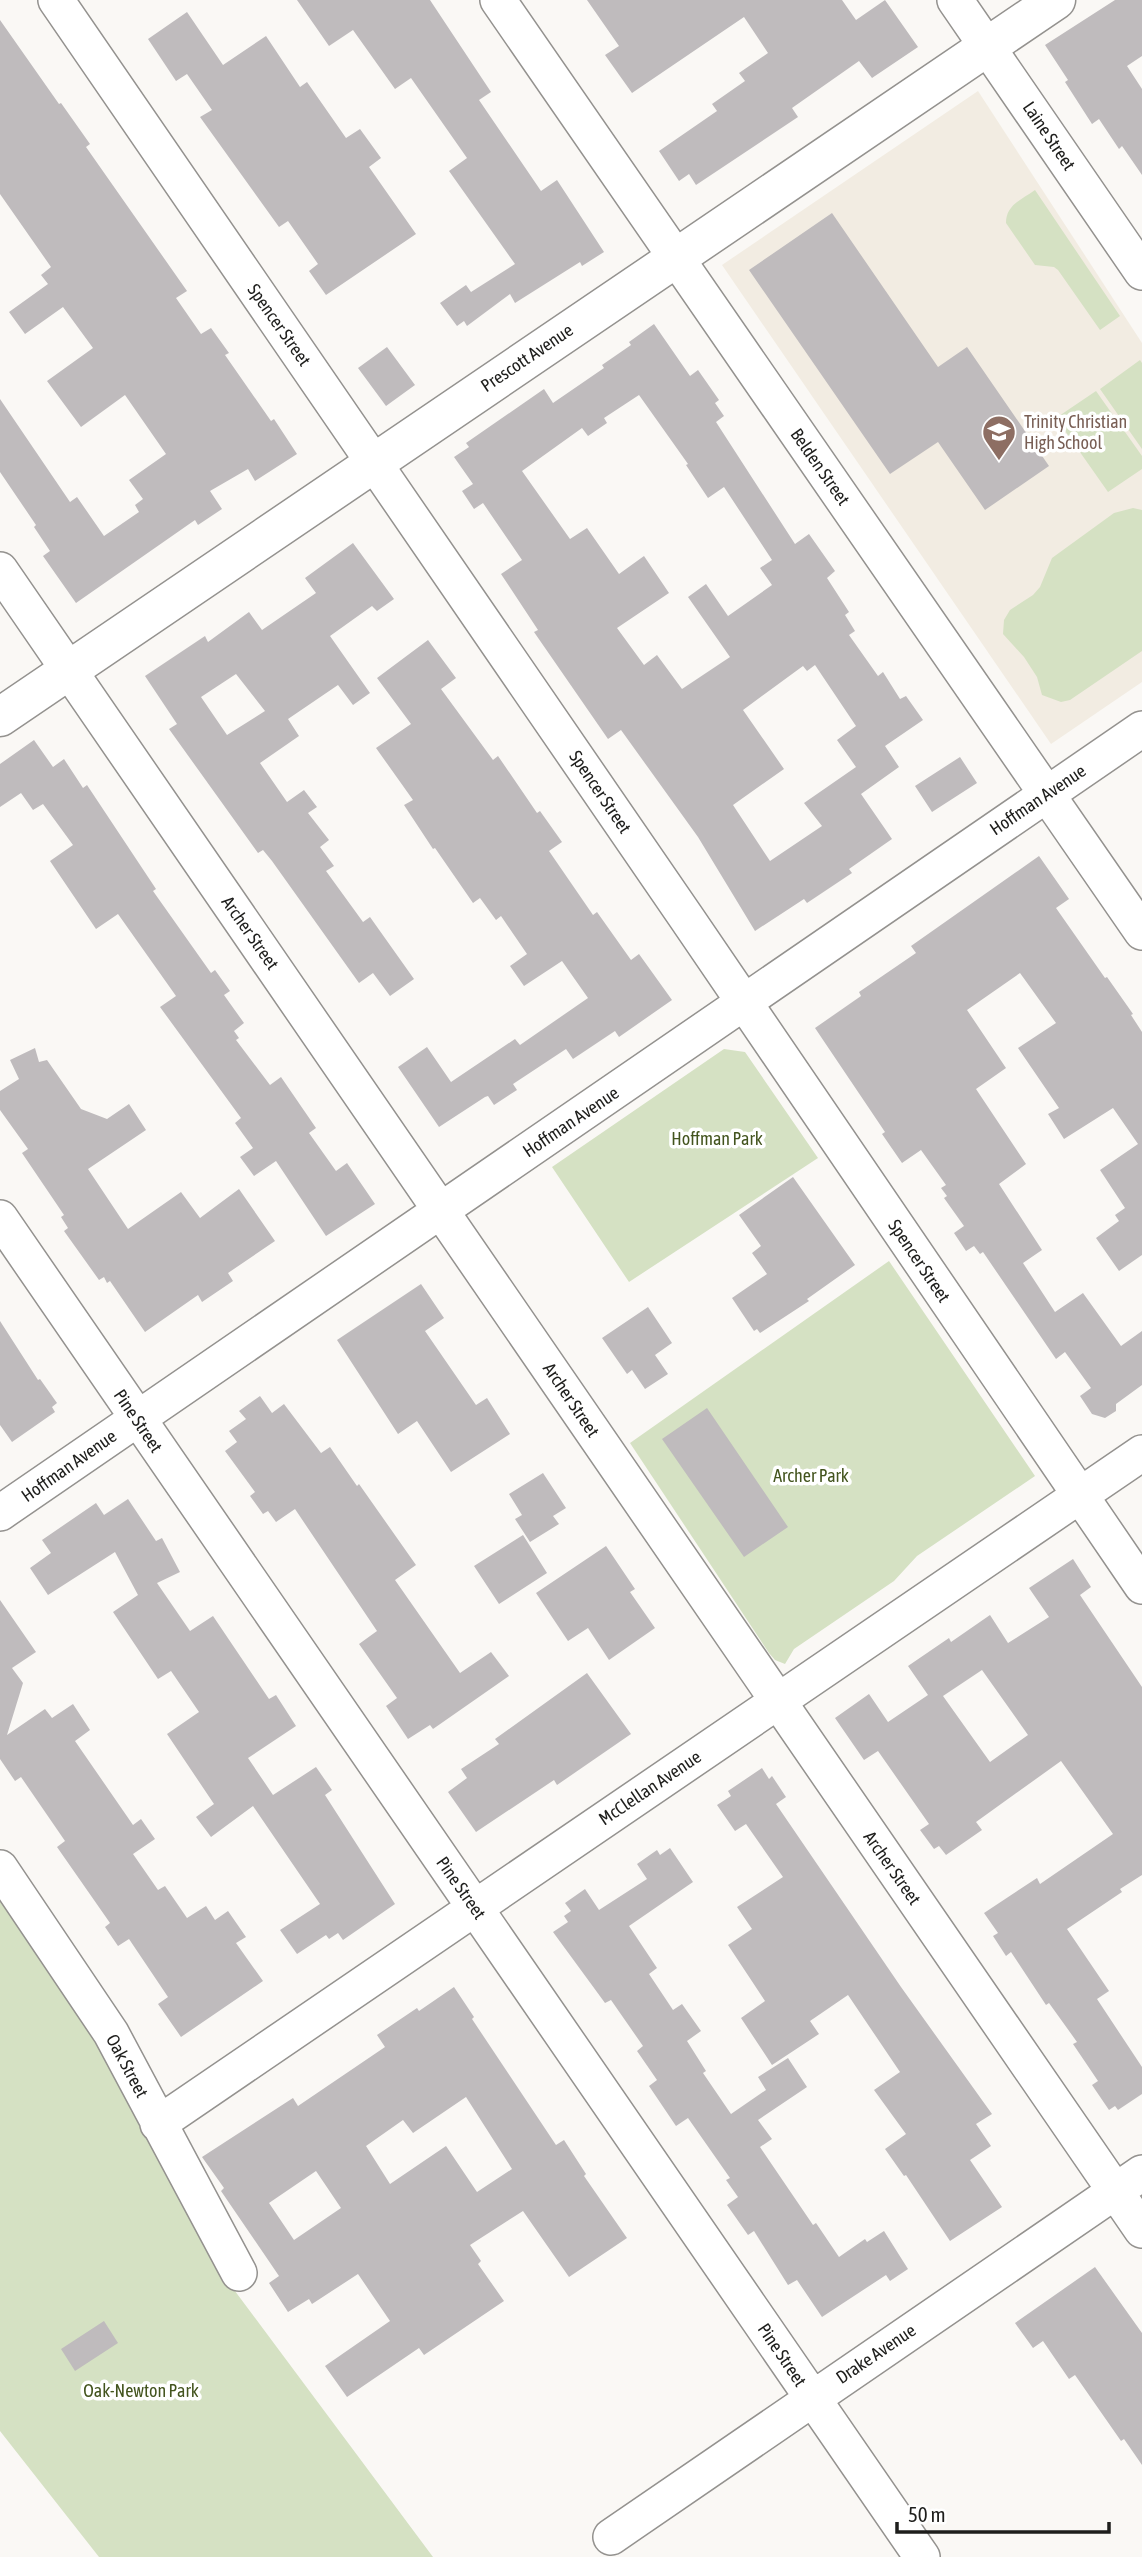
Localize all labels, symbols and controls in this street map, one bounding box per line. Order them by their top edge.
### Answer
street label: Laine Street [1019,97,1080,174]
street label: Spencer Street [244,280,315,370]
street label: Prescott Avenue [477,319,577,396]
place label: Trinity Christian High School [1024,411,1127,453]
school or university icon: Trinity Christian High School [980,413,1018,462]
street label: Belden Street [786,424,854,509]
street label: Spencer Street [565,746,636,837]
street label: Hoffman Avenue [986,760,1090,839]
street label: Archer Street [217,892,283,974]
street label: Hoffman Avenue [519,1082,623,1161]
park label: Hoffman Park [671,1128,763,1149]
street label: Spencer Street [884,1215,955,1306]
street label: Archer Street [539,1359,604,1441]
street label: Pine Street [110,1385,167,1456]
street label: Hoffman Avenue [17,1425,120,1506]
park label: Archer Park [773,1465,849,1486]
street label: McClellan Avenue [595,1746,705,1829]
street label: Archer Street [859,1827,925,1909]
street label: Pine Street [432,1852,491,1923]
street label: Oak Street [102,2030,153,2101]
street label: Pine Street [754,2319,811,2390]
street label: Drake Avenue [832,2319,919,2388]
park label: Oak-Newton Park [83,2380,199,2401]
scale bar [897,2490,1109,2534]
text: 50 m [908,2502,946,2526]

